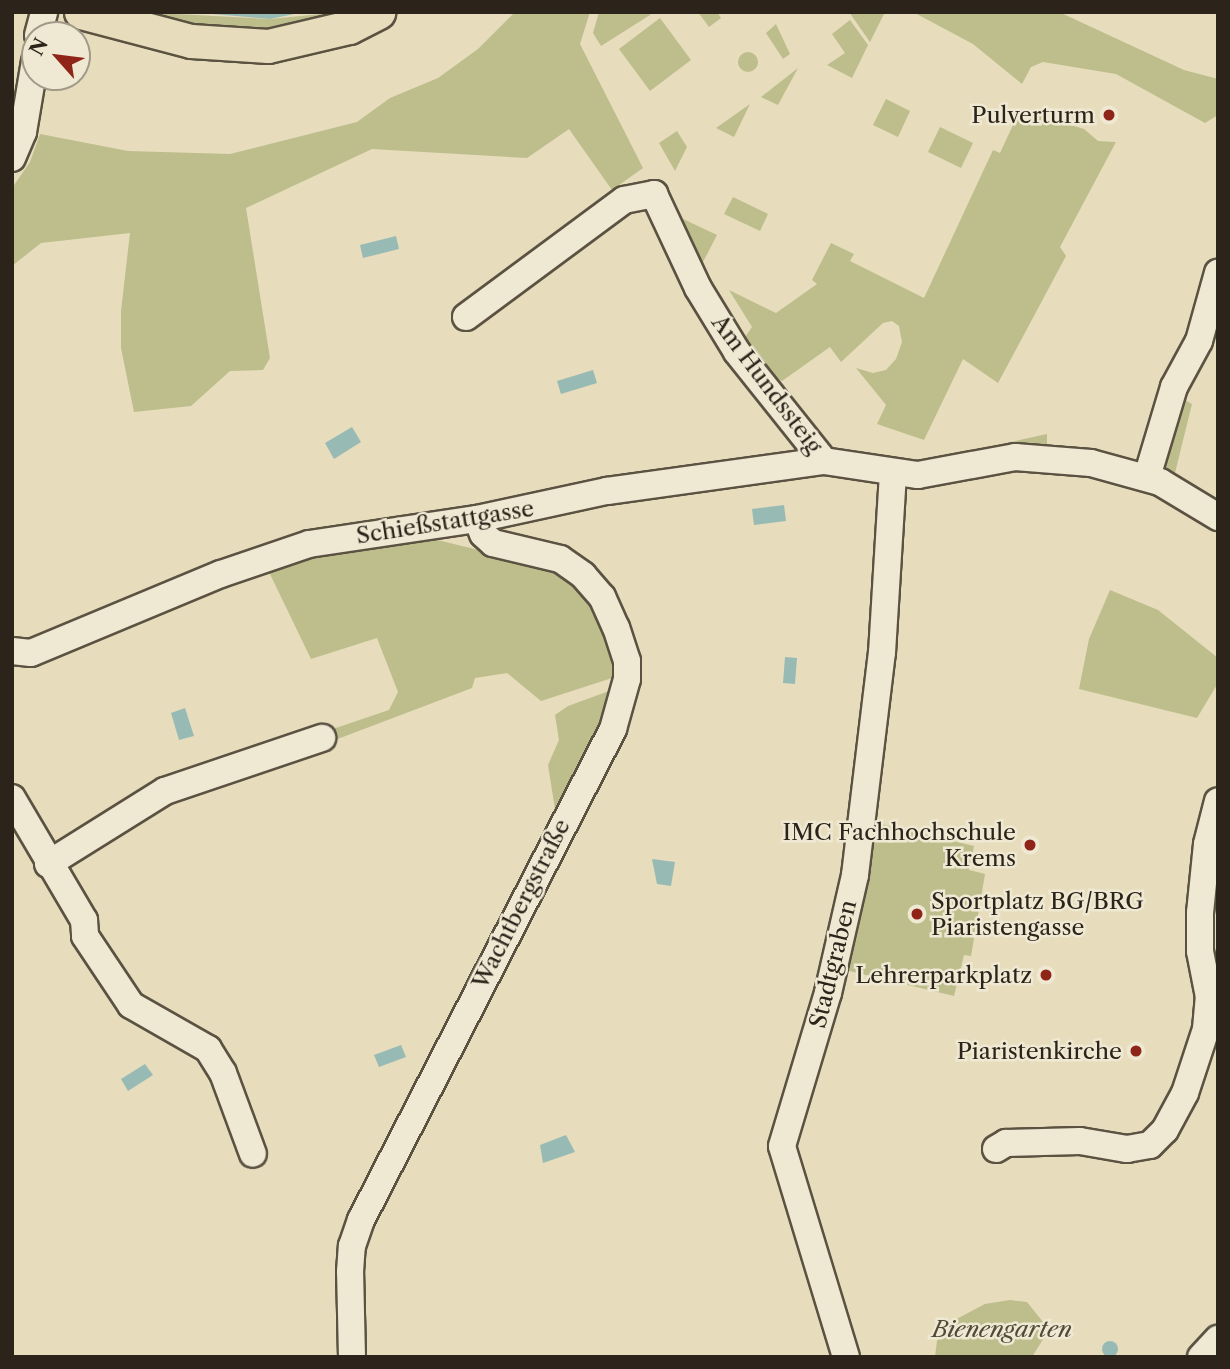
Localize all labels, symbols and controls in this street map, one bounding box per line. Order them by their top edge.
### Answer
north arrow [21,21,91,91]
text: N [25,34,53,60]
place label: Pulverturm [971,101,1095,129]
marker: Pulverturm [1101,107,1117,123]
street label: Am Hundssteig [706,309,828,459]
street label: Schießstattgasse [354,494,536,550]
street label: Wachtbergstraße [466,814,576,994]
place label: IMC Fachhochschule Krems [782,818,1016,872]
marker: IMC Fachhochschule Krems [1022,837,1038,853]
place label: Sportplatz BG/BRG Piaristengasse [931,887,1144,941]
street label: Stadtgraben [804,897,862,1031]
marker: Sportplatz BG/BRG Piaristengasse [909,906,925,922]
place label: Lehrerparkplatz [855,961,1032,989]
marker: Lehrerparkplatz [1038,967,1054,983]
place label: Piaristenkirche [957,1037,1122,1065]
marker: Piaristenkirche [1128,1043,1144,1059]
park label: Bienengarten [932,1315,1072,1343]

